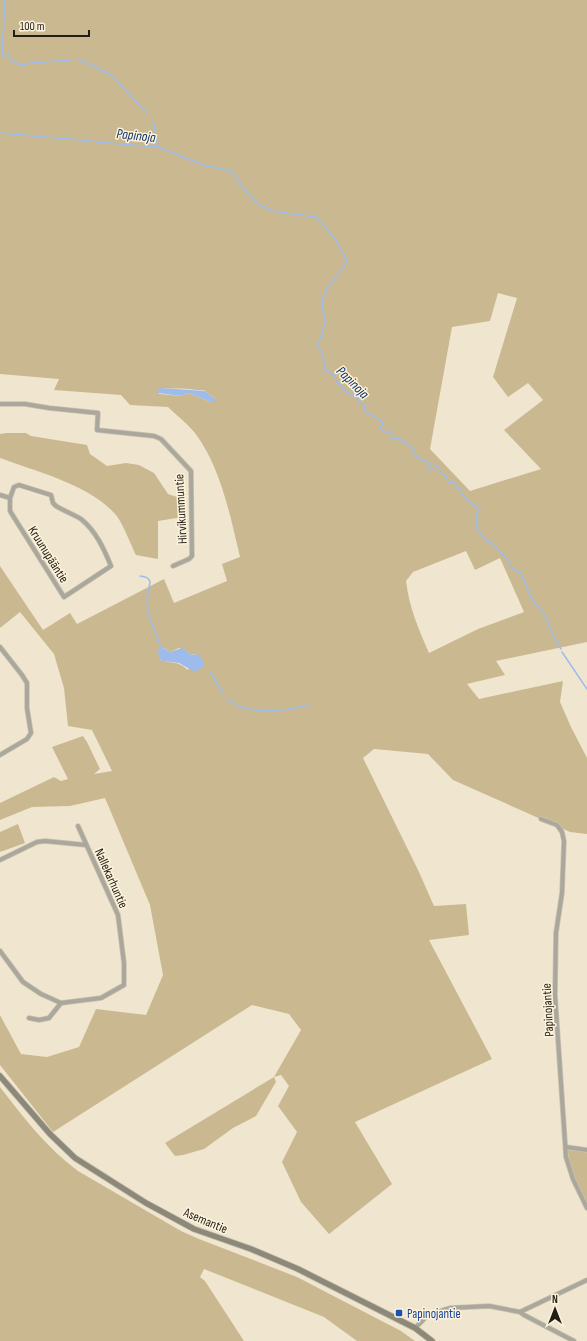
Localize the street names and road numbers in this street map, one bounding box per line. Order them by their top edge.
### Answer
street label: Hirvikummuntie [171,474,191,544]
street label: Kruunupääntie [24,523,72,586]
street label: Nallekarhuntie [91,846,131,911]
street label: Papinojantie [539,983,557,1037]
street label: Asemantie [180,1204,230,1237]

